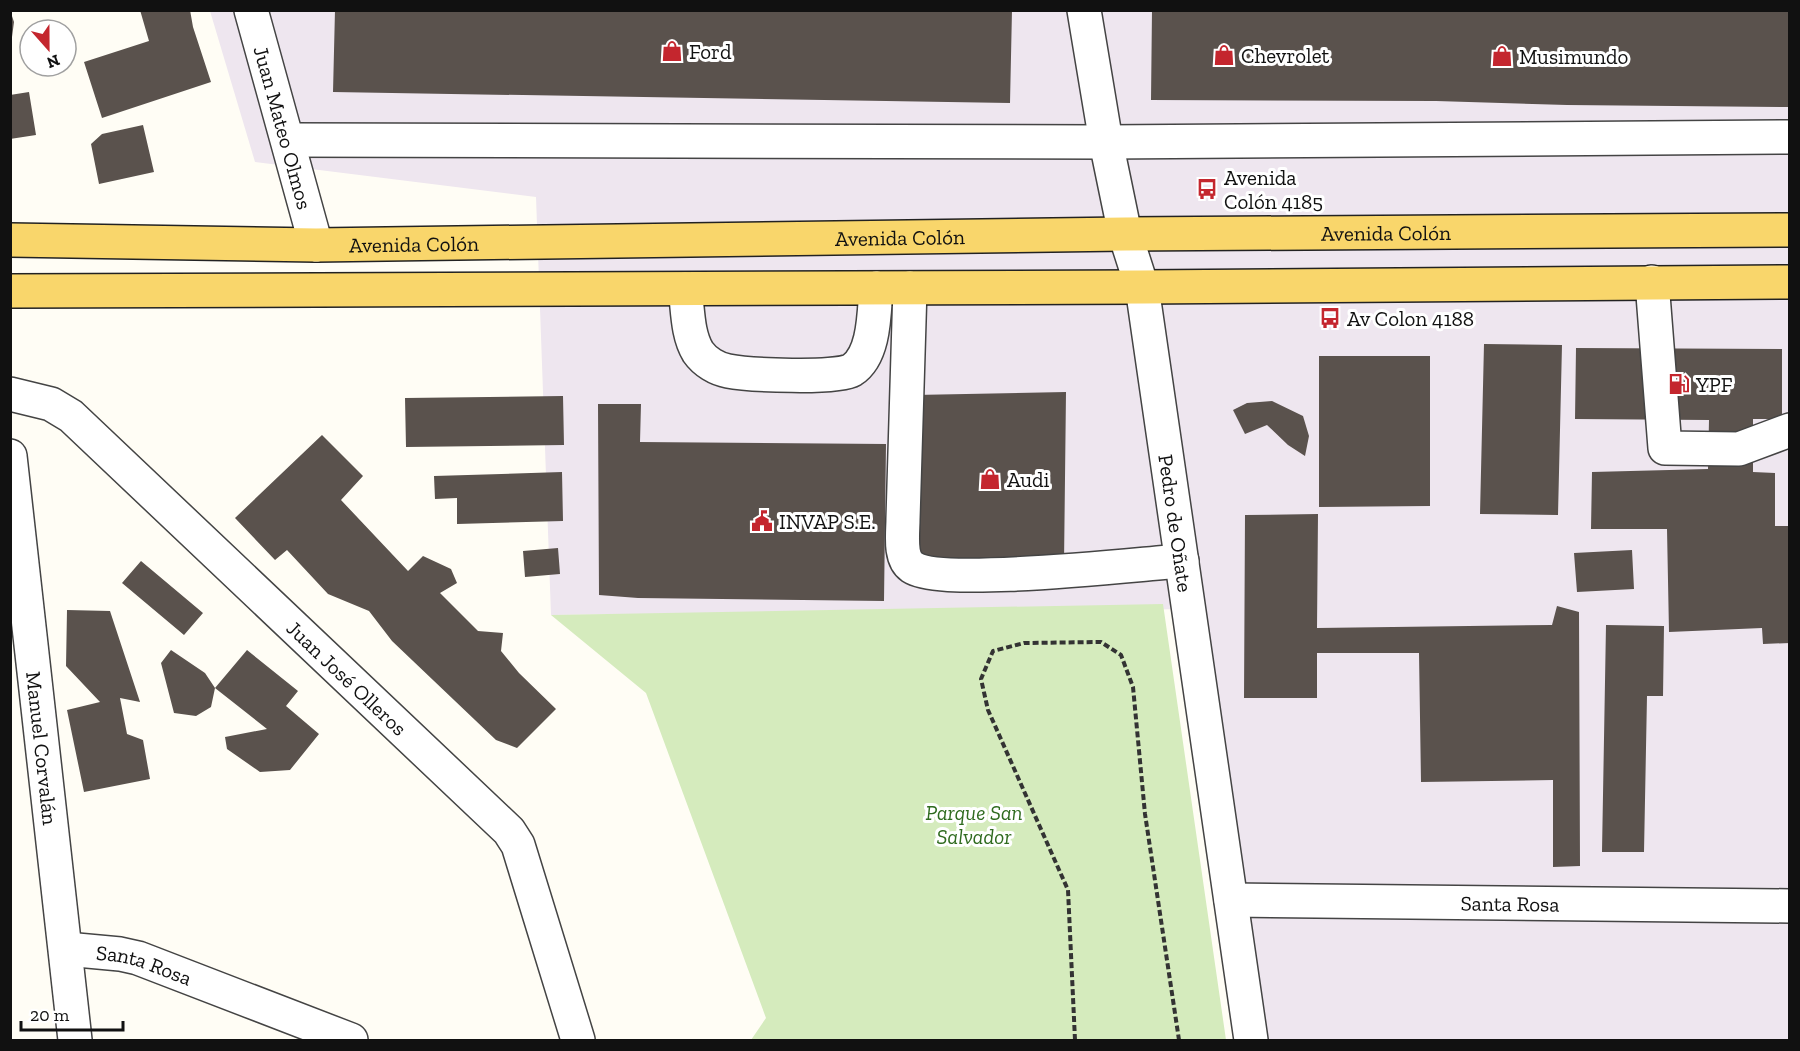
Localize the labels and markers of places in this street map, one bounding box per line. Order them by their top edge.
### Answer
shop icon: Ford [660,39,684,63]
place label: Ford [689,39,732,64]
shop icon: Chevrolet [1212,43,1236,67]
place label: Chevrolet [1241,43,1330,68]
shop icon: Musimundo [1490,44,1514,68]
place label: Musimundo [1519,44,1628,69]
place label: Avenida Colón 4185 [1224,165,1323,214]
bus stop icon: Avenida Colón 4185 [1195,177,1219,201]
bus stop icon: Av Colon 4188 [1318,306,1342,330]
place label: Av Colon 4188 [1347,306,1474,331]
fuel station icon: YPF [1667,372,1691,396]
place label: YPF [1695,372,1733,397]
shop icon: Audi [978,467,1002,491]
place label: Audi [1007,467,1050,492]
public building icon: INVAP S.E. [750,509,774,533]
place label: INVAP S.E. [779,509,876,534]

